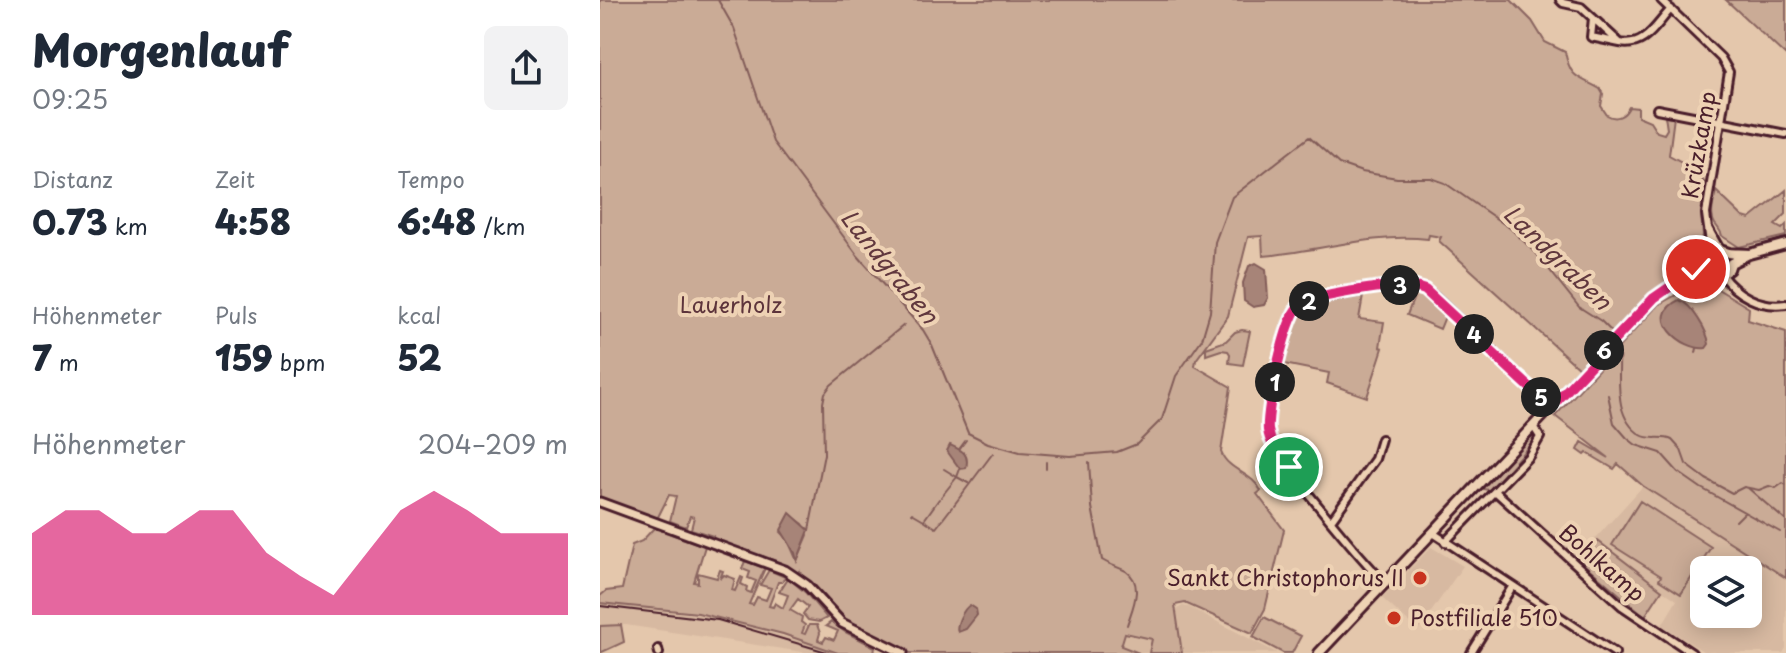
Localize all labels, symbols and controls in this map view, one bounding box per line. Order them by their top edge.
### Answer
text: Morgenlauf [32,16,289,82]
button: share [484,26,568,110]
text: 09:25 [32,79,108,118]
street label: Krüzkamp [1672,88,1723,201]
text: Distanz [32,162,113,195]
text: Zeit [215,162,255,195]
text: Tempo [397,162,465,195]
text: 0.73 [32,195,108,247]
text: 4:58 [215,195,291,247]
text: 6:48 [397,195,476,247]
water label: Landgraben [1496,196,1621,318]
water label: Landgraben [833,201,949,331]
text: km [108,209,148,242]
text: /km [476,209,526,242]
pin [1662,235,1730,303]
icon: check [1674,247,1718,291]
pin: 3 [1380,265,1420,305]
text: 3 [1393,268,1407,301]
pin: 2 [1289,281,1329,321]
text: 2 [1301,284,1317,317]
park label: Lauerholz [680,287,782,320]
text: Höhenmeter [32,298,162,331]
text: Puls [215,298,257,331]
text: kcal [397,298,441,331]
pin: 4 [1454,314,1494,354]
text: 4 [1467,317,1481,350]
pin: 6 [1584,330,1624,370]
text: 7 [32,331,52,383]
text: 159 [215,331,273,383]
text: 52 [397,331,442,383]
text: 6 [1596,333,1612,366]
text: m [52,345,79,378]
text: bpm [273,345,325,378]
pin: 1 [1255,362,1295,402]
text: 1 [1270,365,1280,398]
pin: 5 [1521,377,1561,417]
text: 5 [1534,380,1548,413]
text: Höhenmeter [32,424,185,463]
text: 204–209 m [418,424,568,463]
pin [1255,433,1323,501]
icon: arrive [1267,445,1311,489]
street label: Bohlkamp [1553,515,1653,609]
map controls [1690,556,1762,628]
button: layers [1690,556,1762,628]
place label: Sankt Christophorus II [1167,560,1404,593]
marker: Sankt Christophorus II [1411,569,1429,587]
place label: Postfiliale 510 [1410,600,1558,633]
marker: Postfiliale 510 [1385,609,1403,627]

